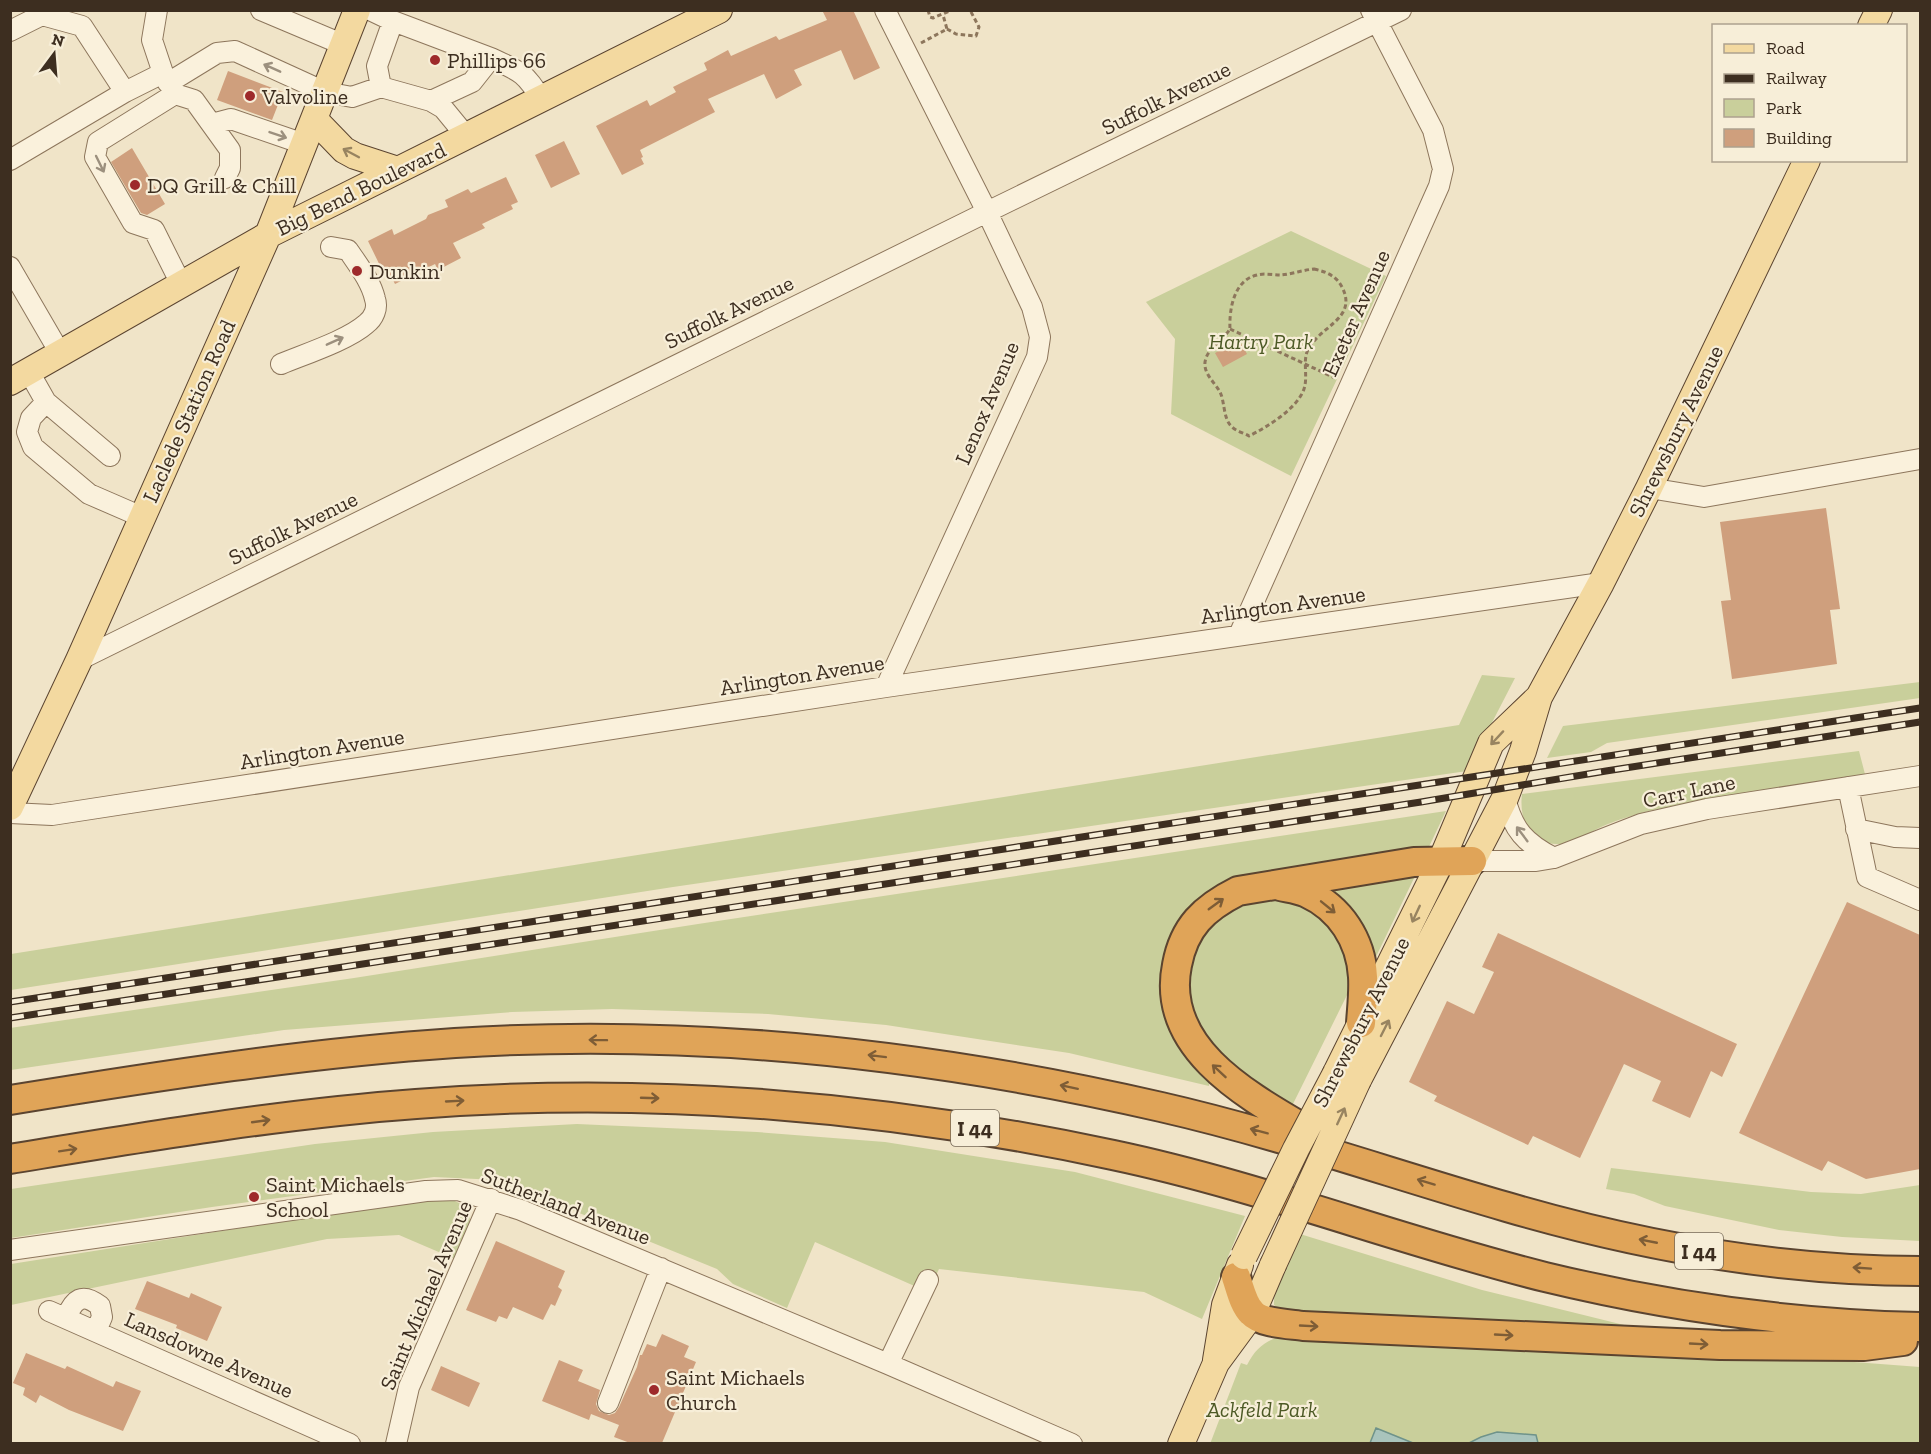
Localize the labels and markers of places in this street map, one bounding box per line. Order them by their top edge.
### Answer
place label: Phillips 66 [447,47,546,74]
marker: Phillips 66 [428,53,442,67]
place label: Valvoline [261,83,348,110]
marker: Valvoline [243,89,257,103]
place label: DQ Grill & Chill [147,172,297,199]
marker: DQ Grill & Chill [128,178,142,192]
place label: Dunkin' [369,258,444,285]
marker: Dunkin' [350,264,364,278]
place label: Saint Michaels School [266,1171,405,1223]
marker: Saint Michaels School [247,1190,261,1204]
place label: Saint Michaels Church [666,1364,805,1416]
marker: Saint Michaels Church [647,1383,661,1397]

